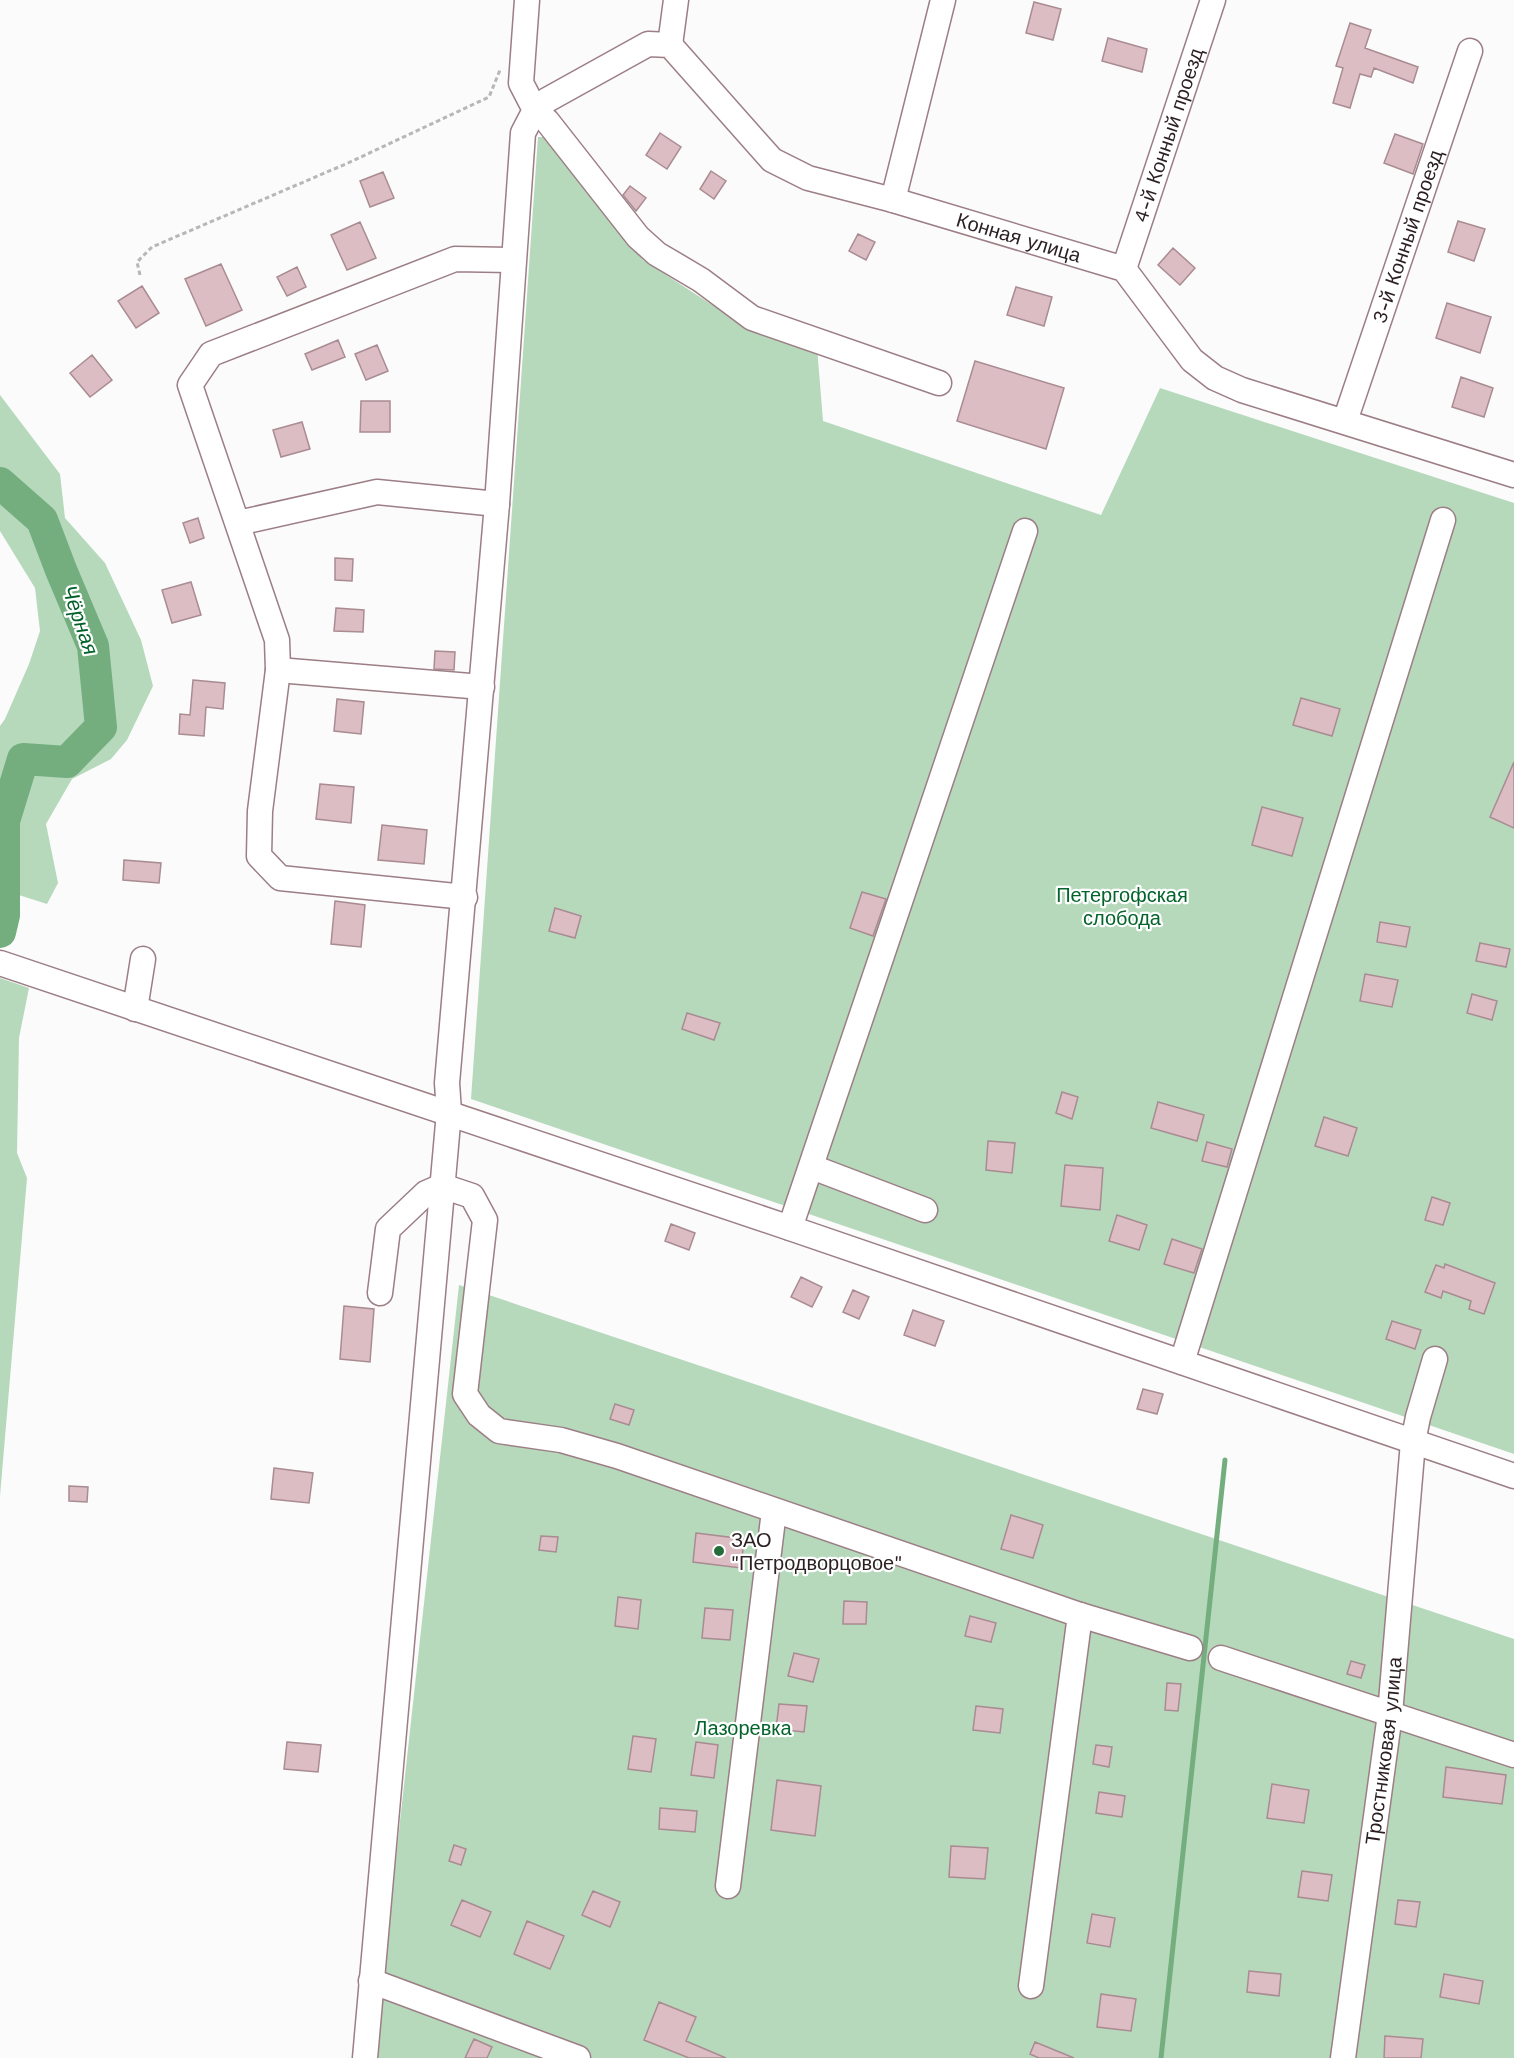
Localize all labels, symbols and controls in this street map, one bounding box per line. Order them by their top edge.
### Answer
street label: 4-й Конный проезд [1128,45,1208,225]
street label: 3-й Конный проезд [1367,146,1448,326]
street label: Конная улица [954,208,1085,268]
water label: Чёрная [57,582,104,658]
park label: Петергофская слобода [1056,883,1188,930]
place label: ЗАО "Петродворцовое" [731,1528,902,1575]
marker: ЗАО "Петродворцовое" [712,1544,726,1558]
street label: Тростниковая улица [1360,1655,1407,1846]
park label: Лазоревка [694,1716,793,1740]

